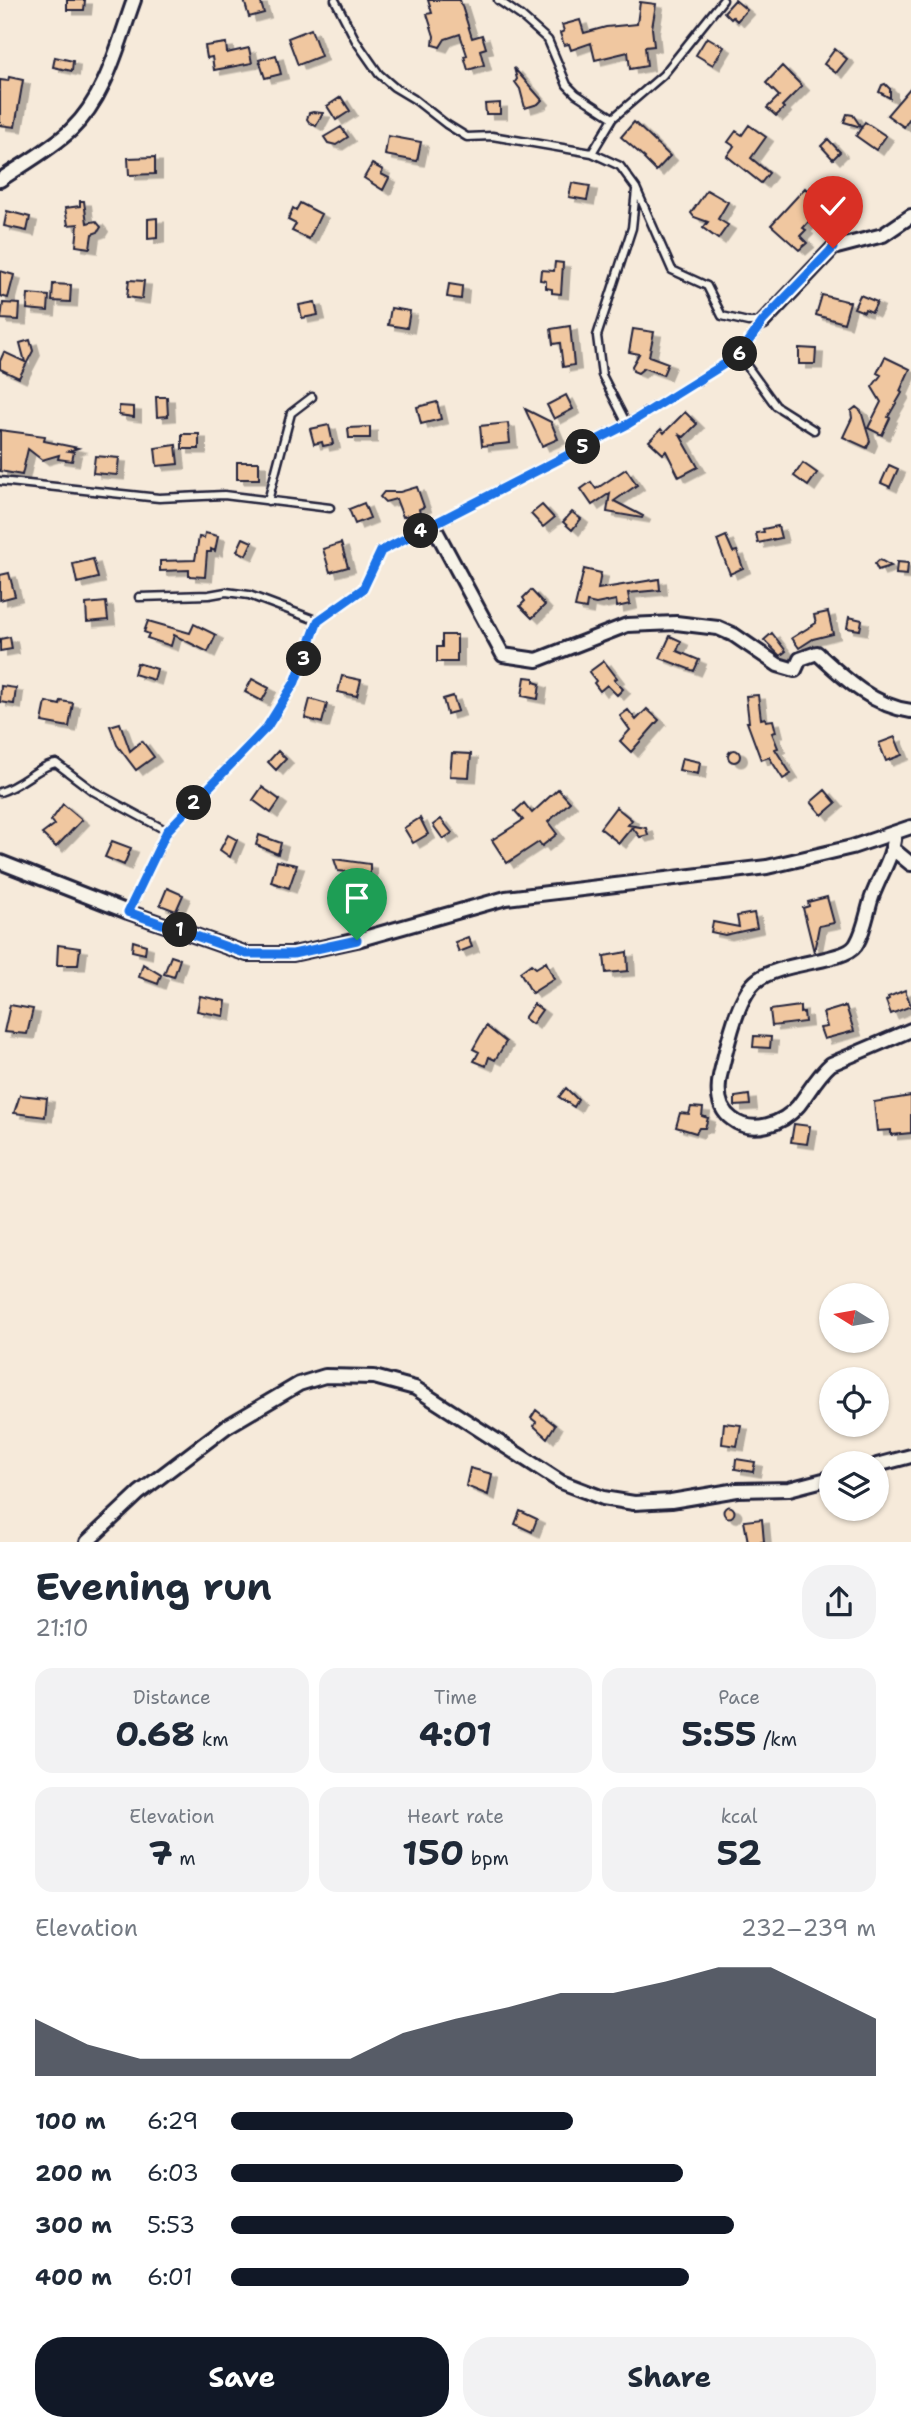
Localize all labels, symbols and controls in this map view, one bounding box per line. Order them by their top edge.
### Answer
pin [803,176,863,248]
icon: check [814,187,852,225]
pin: 6 [722,336,758,372]
text: 6 [733,341,746,366]
pin: 5 [566,430,600,464]
text: 5 [577,434,588,459]
pin: 4 [404,514,438,548]
text: 4 [414,518,427,543]
pin: 3 [286,642,322,676]
text: 3 [297,646,310,671]
pin: 2 [176,786,212,820]
text: 2 [187,790,200,815]
pin [327,868,387,940]
icon: arrive [338,879,376,917]
pin: 1 [162,912,198,948]
text: 1 [175,917,184,942]
north arrow [819,1283,889,1353]
map controls [819,1283,889,1521]
button: locate [819,1367,889,1437]
button: layers [819,1451,889,1521]
text: Evening run [35,1561,272,1612]
button: share [802,1565,876,1639]
text: 21:10 [35,1613,89,1643]
text: Distance [133,1685,211,1710]
text: Time [434,1685,477,1710]
text: Pace [718,1685,760,1710]
text: 0.68 [115,1710,195,1757]
text: 4:01 [419,1710,492,1757]
text: 5:55 [681,1710,757,1757]
text: km [195,1727,229,1752]
text: /km [757,1727,797,1752]
text: Elevation [129,1804,214,1829]
text: Heart rate [407,1804,504,1829]
text: kcal [721,1804,758,1829]
text: 7 [148,1829,173,1876]
text: 150 [402,1829,464,1876]
text: 52 [717,1829,762,1876]
text: m [173,1846,196,1871]
text: bpm [464,1846,509,1871]
text: Elevation [35,1913,138,1943]
text: 232–239 m [741,1913,876,1943]
text: 100 m [35,2106,106,2136]
text: 6:29 [147,2106,198,2136]
text: 200 m [35,2158,112,2188]
text: 6:03 [147,2158,199,2188]
text: 300 m [35,2210,112,2240]
text: 5:53 [147,2210,195,2240]
text: 400 m [35,2262,112,2292]
text: 6:01 [147,2262,193,2292]
button: Save [35,2337,449,2417]
button: Share [463,2337,876,2417]

